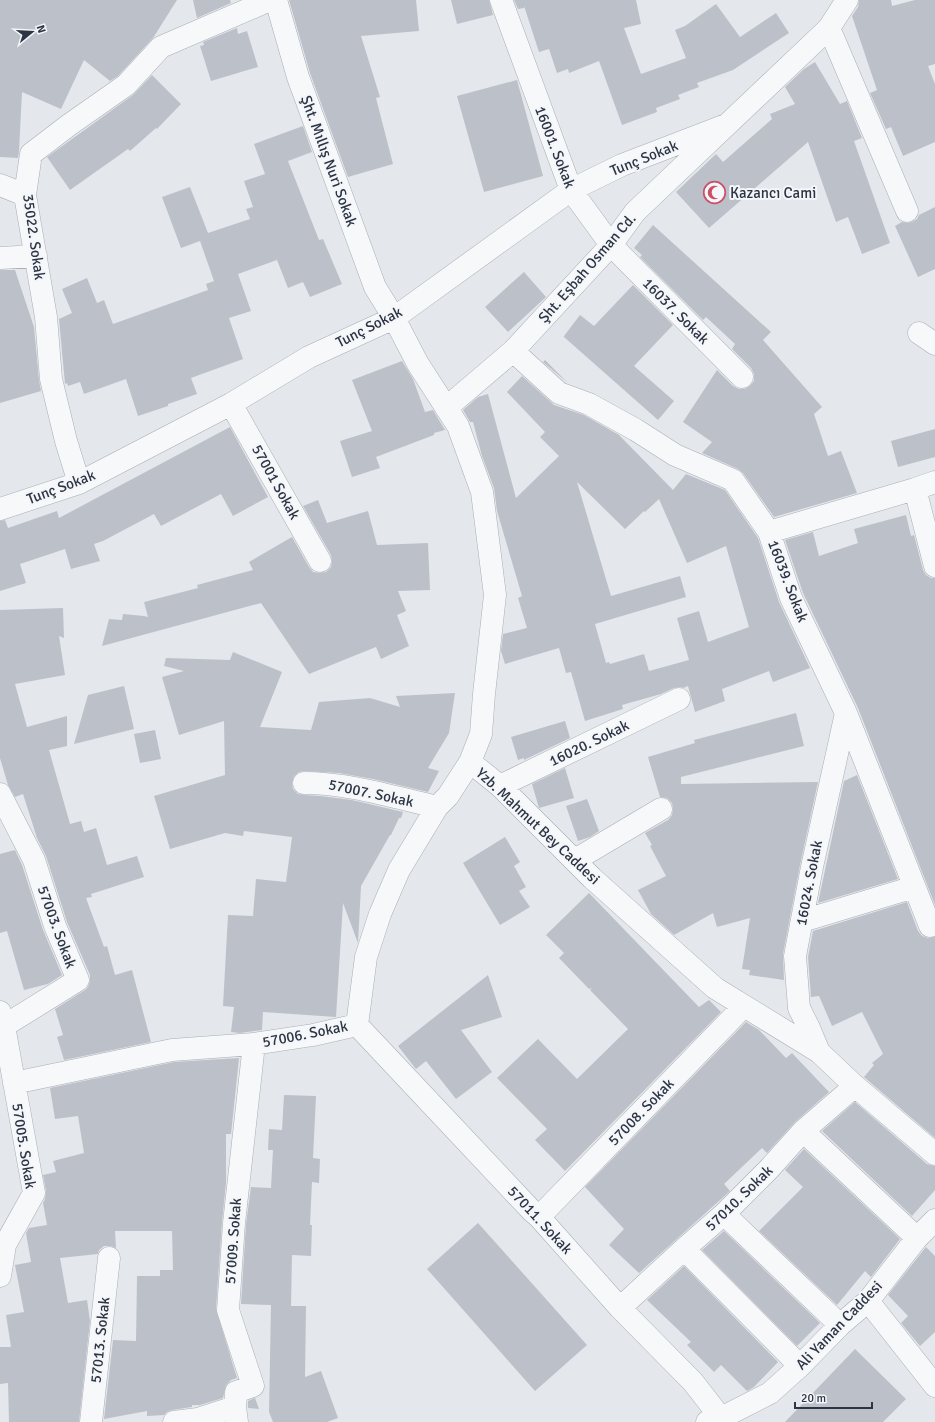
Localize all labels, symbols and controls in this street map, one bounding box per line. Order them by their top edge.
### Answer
north arrow [12,12,52,52]
text: N [34,23,48,35]
street label: Şht. Mıllış Nuri Sokak [297,93,361,229]
street label: 16001. Sokak [531,103,579,191]
street label: Tunç Sokak [607,136,681,180]
mosque icon: Kazancı Cami [702,180,728,206]
place label: Kazancı Cami [730,184,816,202]
street label: 35022. Sokak [19,193,49,282]
street label: Şht. Eşbah Osman Cd. [535,209,640,326]
street label: 16037. Sokak [639,274,713,348]
street label: Tunç Sokak [333,302,405,351]
street label: 57001 Sokak [248,442,304,523]
street label: Tunç Sokak [24,466,98,508]
street label: 16039. Sokak [764,537,812,625]
street label: 16020. Sokak [546,716,632,770]
street label: Yzb. Mahmut Bey Caddesi [472,764,604,888]
street label: 57007. Sokak [327,775,416,811]
street label: 16024. Sokak [792,838,826,927]
street label: 57003. Sokak [34,883,80,971]
street label: 57006. Sokak [261,1017,350,1051]
street label: 57008. Sokak [604,1074,678,1149]
street label: 57005. Sokak [8,1102,40,1191]
street label: 57010. Sokak [702,1161,777,1235]
street label: 57011. Sokak [504,1182,576,1258]
street label: 57009. Sokak [221,1197,245,1285]
street label: Ali Yaman Caddesi [792,1277,886,1373]
street label: 57013. Sokak [87,1296,114,1384]
scale bar [795,1384,872,1410]
text: 20 m [801,1391,826,1406]

